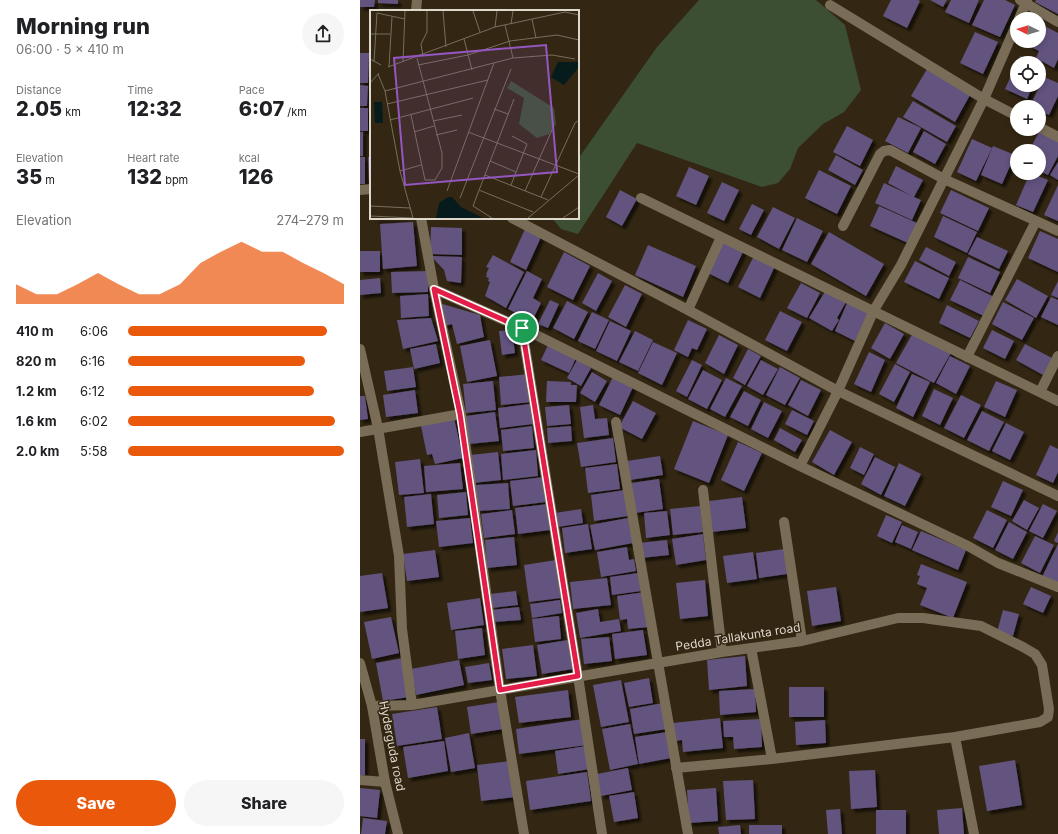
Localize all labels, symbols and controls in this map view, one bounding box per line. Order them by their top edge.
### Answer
inset map [370,10,579,219]
north arrow [1010,12,1046,48]
map controls [1010,12,1046,180]
text: Morning run [16,13,150,39]
button: share [302,13,344,55]
text: 06:00 · 5 × 410 m [16,41,124,57]
button: locate [1010,56,1046,92]
text: Distance [16,83,61,97]
text: Time [127,83,153,97]
text: Pace [239,83,265,97]
text: 2.05 [16,97,62,121]
text: 12:32 [127,97,182,121]
text: 6:07 [239,97,284,121]
button: + [1010,100,1046,136]
text: km [62,105,81,119]
text: /km [284,105,307,119]
button: − [1010,144,1046,180]
text: Elevation [16,151,63,165]
text: Heart rate [127,151,179,165]
text: kcal [239,151,260,165]
text: 35 [16,165,42,189]
text: 132 [127,165,162,189]
text: 126 [239,165,273,189]
text: m [42,173,55,187]
text: bpm [162,173,188,187]
text: Elevation [16,212,72,228]
text: 274–279 m [276,212,344,228]
pin [505,311,539,345]
icon: arrive [511,317,533,339]
text: 410 m [16,323,54,339]
text: 6:06 [80,323,108,339]
text: 820 m [16,353,56,369]
text: 6:16 [80,353,105,369]
text: 1.2 km [16,383,57,399]
text: 6:12 [80,383,105,399]
text: 1.6 km [16,413,57,429]
text: 6:02 [80,413,108,429]
text: 2.0 km [16,443,59,459]
text: 5:58 [80,443,108,459]
street label: Pedda Tallakunta road [674,619,801,654]
street label: Hyderguda road [376,699,409,792]
button: Save [16,780,176,826]
button: Share [184,780,344,826]

